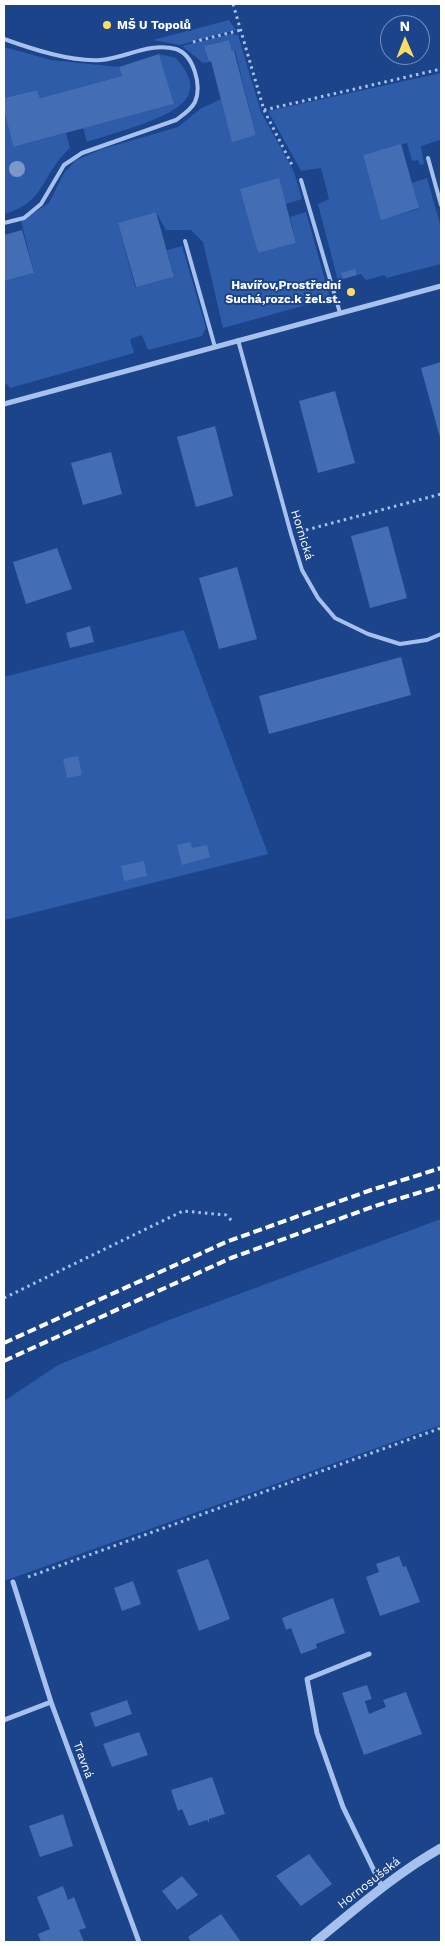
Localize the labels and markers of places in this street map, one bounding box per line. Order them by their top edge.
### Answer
place label: MŠ U Topolů [117,18,191,32]
marker: MŠ U Topolů [101,19,113,31]
place label: Havířov,Prostřední Suchá,rozc.k žel.st. [225,278,341,306]
marker: Havířov,Prostřední Suchá,rozc.k žel.st. [345,286,357,298]

